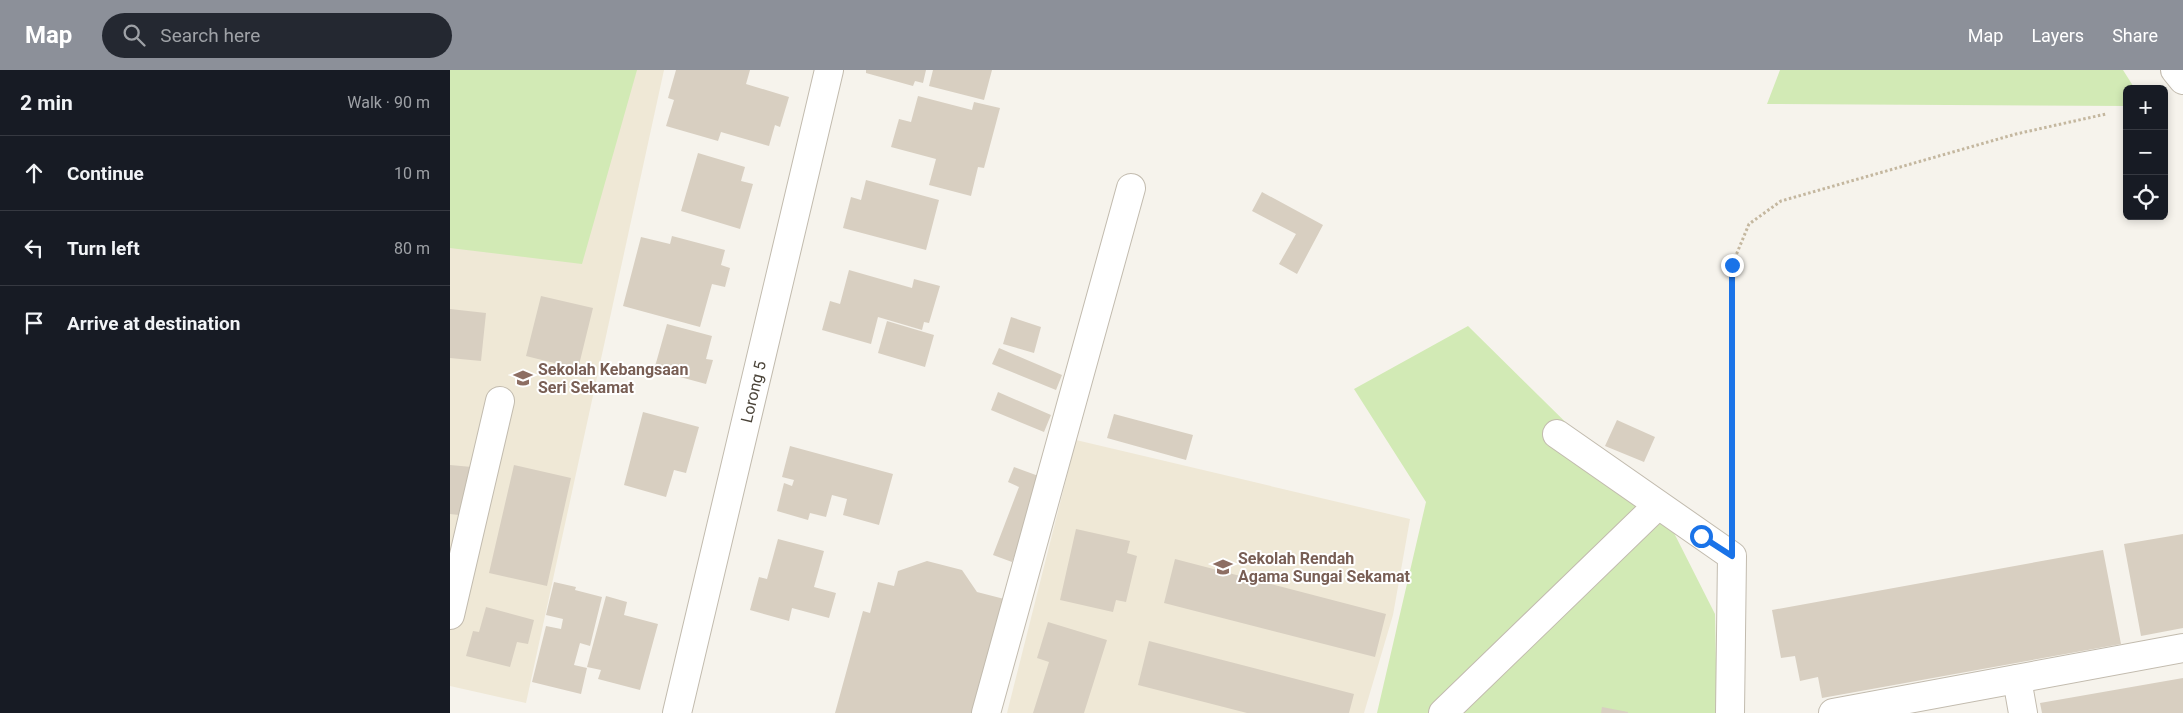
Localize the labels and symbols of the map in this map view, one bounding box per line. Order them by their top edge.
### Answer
route end [1721,254,1744,277]
street label: Lorong 5 [736,359,769,425]
place label: Sekolah Kebangsaan Seri Sekamat [538,360,688,397]
school or university icon: Sekolah Kebangsaan Seri Sekamat [512,367,534,389]
route start [1690,525,1713,548]
place label: Sekolah Rendah Agama Sungai Sekamat [1238,549,1411,586]
school or university icon: Sekolah Rendah Agama Sungai Sekamat [1212,556,1234,578]

